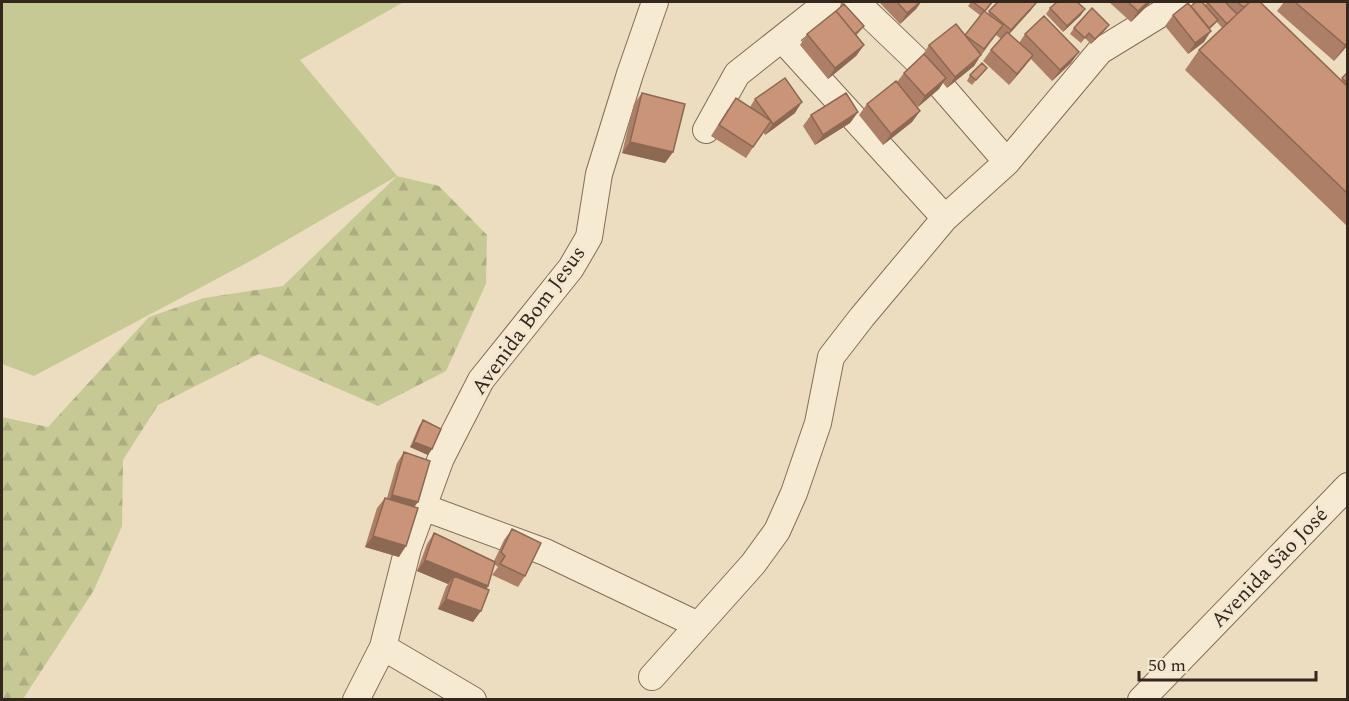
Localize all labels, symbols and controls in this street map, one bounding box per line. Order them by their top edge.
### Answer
street label: Avenida Bom Jesus [464,239,594,402]
street label: Avenida São José [1203,500,1336,636]
scale bar [1139,644,1316,682]
text: 50 m [1148,652,1186,679]

